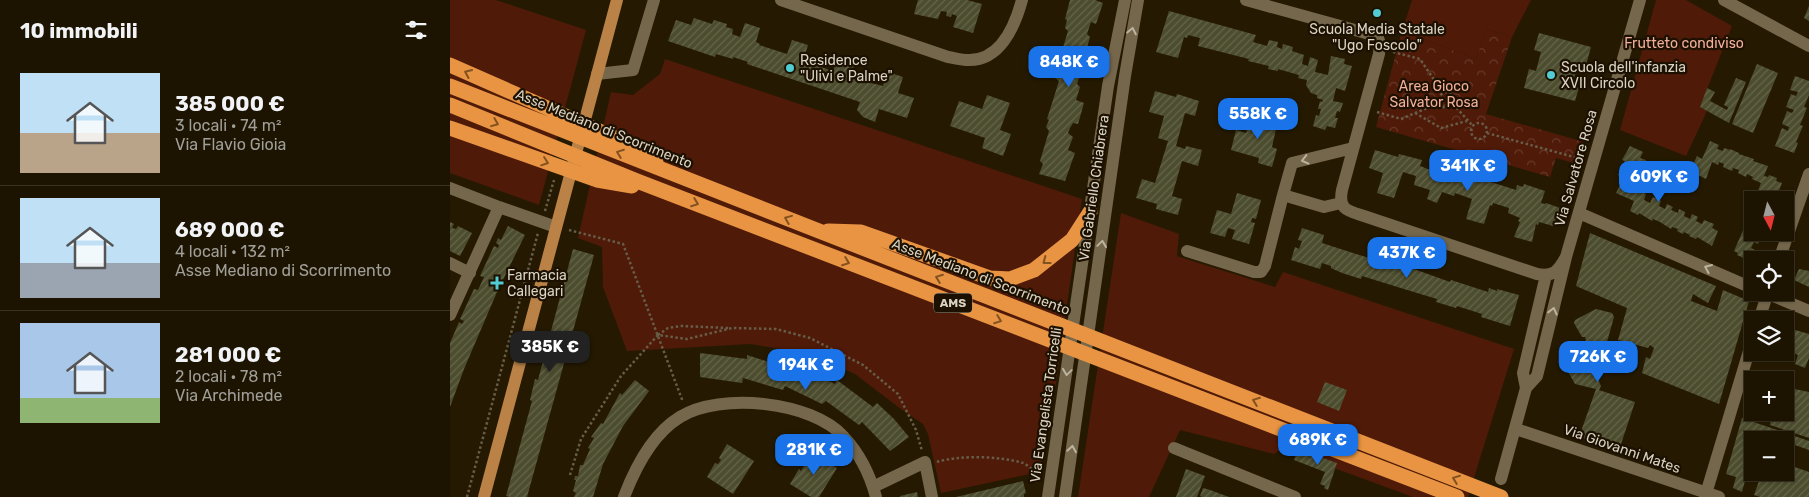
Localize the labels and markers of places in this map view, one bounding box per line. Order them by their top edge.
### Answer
marker: Scuola Media Statale "Ugo Foscolo" [1371,7,1383,19]
place label: Scuola Media Statale "Ugo Foscolo" [1309,21,1445,54]
pin: 848K € [1028,46,1110,88]
place label: Residence "Ulivi e Palme" [800,52,893,85]
place label: Scuola dell'infanzia XVII Circolo [1561,59,1686,92]
marker: Residence "Ulivi e Palme" [784,62,796,74]
marker: Scuola dell'infanzia XVII Circolo [1545,69,1557,81]
pin: 558K € [1217,98,1299,140]
pin: 341K € [1427,150,1509,192]
pin: 609K € [1618,160,1700,203]
pin: 437K € [1366,236,1448,279]
place label: Farmacia Callegari [507,267,567,300]
marker: Farmacia Callegari [491,277,503,289]
pin: 385K € [509,330,591,373]
pin: 726K € [1557,340,1639,383]
pin: 194K € [765,348,847,391]
pin: 689K € [1277,424,1359,466]
pin: 281K € [773,434,855,476]

